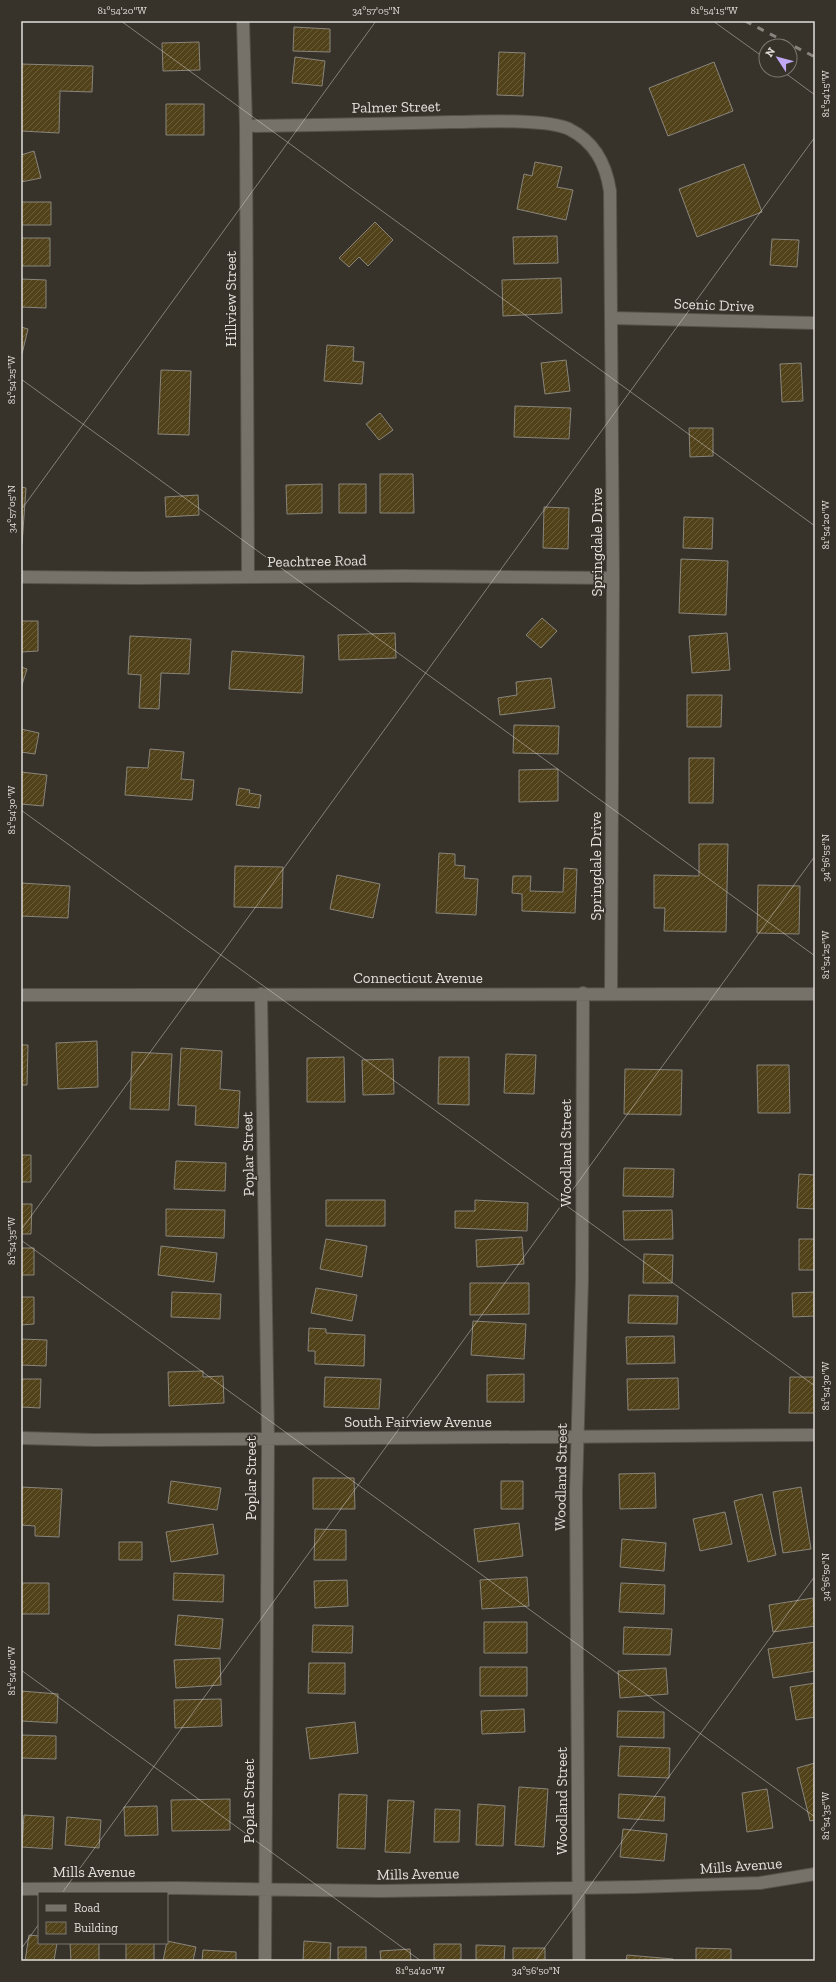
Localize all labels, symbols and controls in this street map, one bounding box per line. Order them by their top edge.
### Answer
text: 81°54'20"W [97,5,147,17]
text: 34°57'05"N [352,5,400,17]
text: 81°54'15"W [690,5,738,17]
north arrow [758,38,798,78]
text: N [763,45,778,60]
text: 81°54'15"W [820,70,832,118]
street label: Palmer Street [351,97,441,117]
street label: Hillview Street [222,250,240,347]
street label: Scenic Drive [673,295,755,315]
text: 81°54'25"W [6,355,18,404]
text: 34°57'05"N [6,485,18,533]
street label: Springdale Drive [588,488,606,596]
text: 81°54'20"W [820,500,832,550]
street label: Peachtree Road [267,551,368,571]
text: 81°54'30"W [6,785,18,834]
street label: Springdale Drive [587,812,605,920]
text: 34°56'55"N [820,834,832,882]
text: 81°54'25"W [820,930,832,979]
street label: Connecticut Avenue [353,969,483,987]
street label: Woodland Street [557,1099,575,1207]
street label: Poplar Street [238,1111,258,1196]
text: 81°54'35"W [6,1216,18,1265]
text: 81°54'30"W [820,1361,832,1410]
street label: South Fairview Avenue [344,1413,492,1431]
street label: Woodland Street [551,1422,571,1531]
street label: Poplar Street [242,1435,260,1520]
text: 34°56'50"N [820,1552,832,1601]
text: 81°54'40"W [6,1646,18,1696]
street label: Woodland Street [553,1747,571,1855]
street label: Poplar Street [240,1758,258,1843]
text: 81°54'35"W [820,1791,832,1840]
street label: Mills Avenue [699,1854,783,1878]
street label: Mills Avenue [53,1863,135,1881]
street label: Mills Avenue [377,1864,459,1884]
legend [38,1892,168,1944]
text: Road [74,1901,100,1915]
text: Building [74,1921,118,1935]
text: 81°54'40"W [396,1965,445,1977]
text: 34°56'50"N [512,1965,561,1977]

